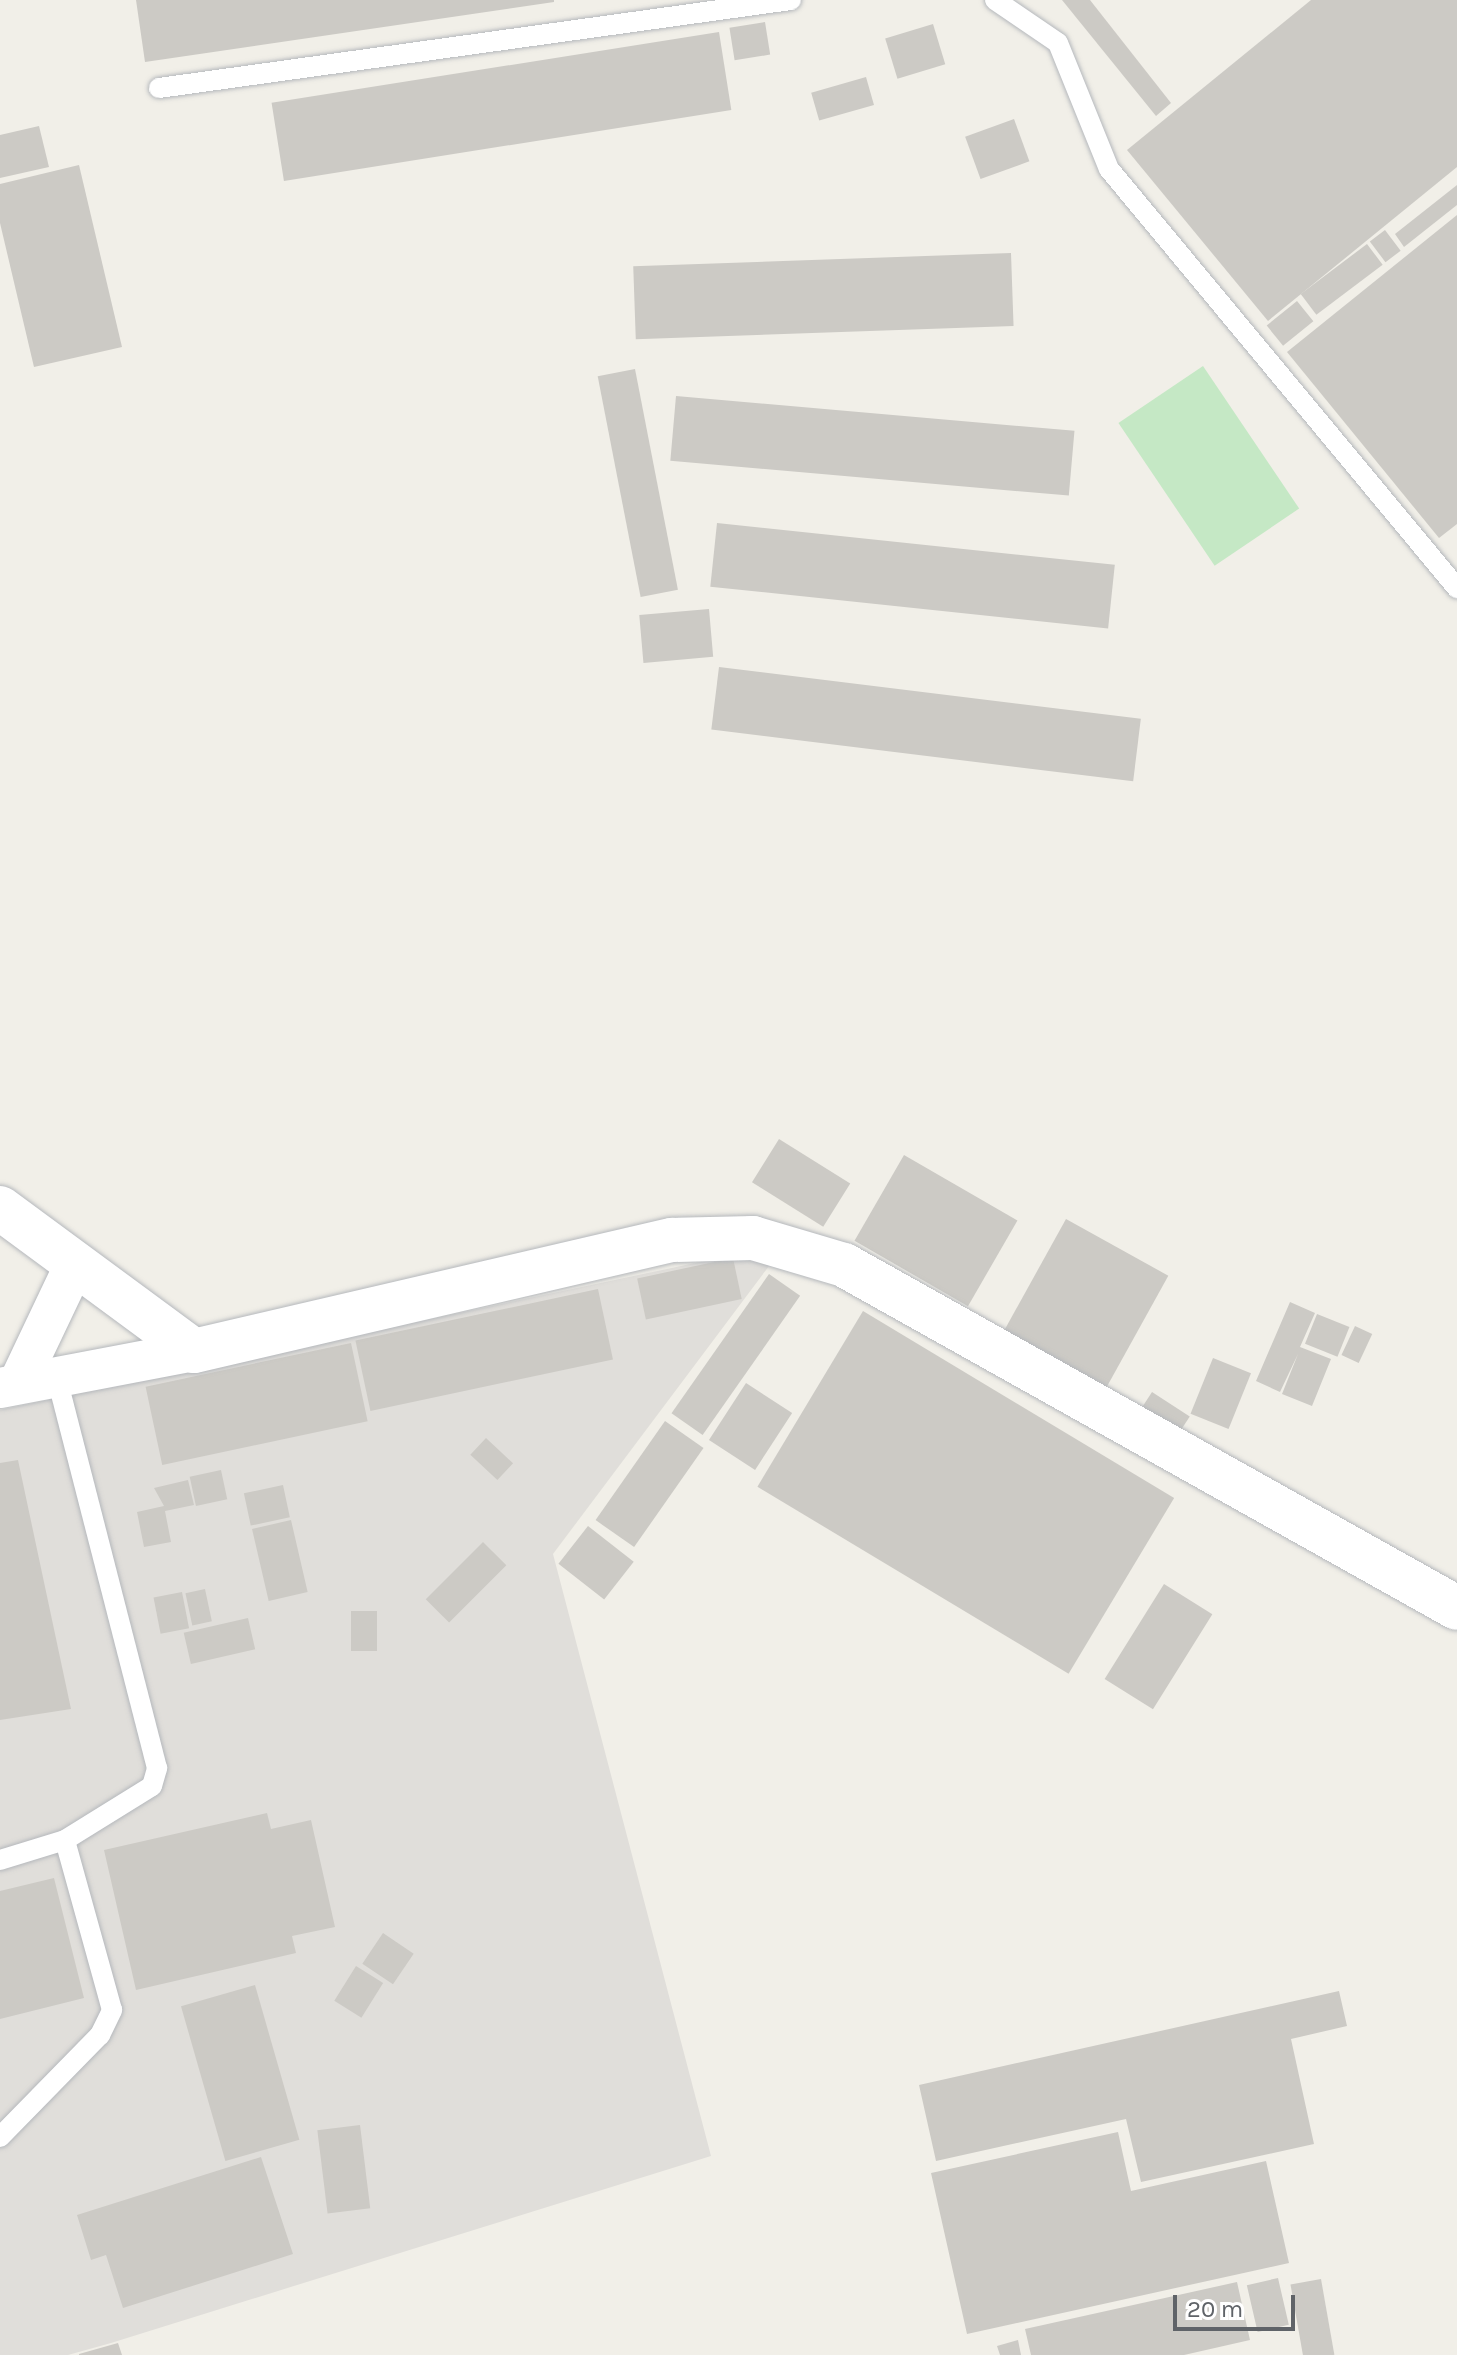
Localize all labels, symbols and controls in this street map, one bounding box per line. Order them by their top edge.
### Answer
scale bar [1177,2279,1299,2329]
text: 20 m [1187,2295,1243,2323]

